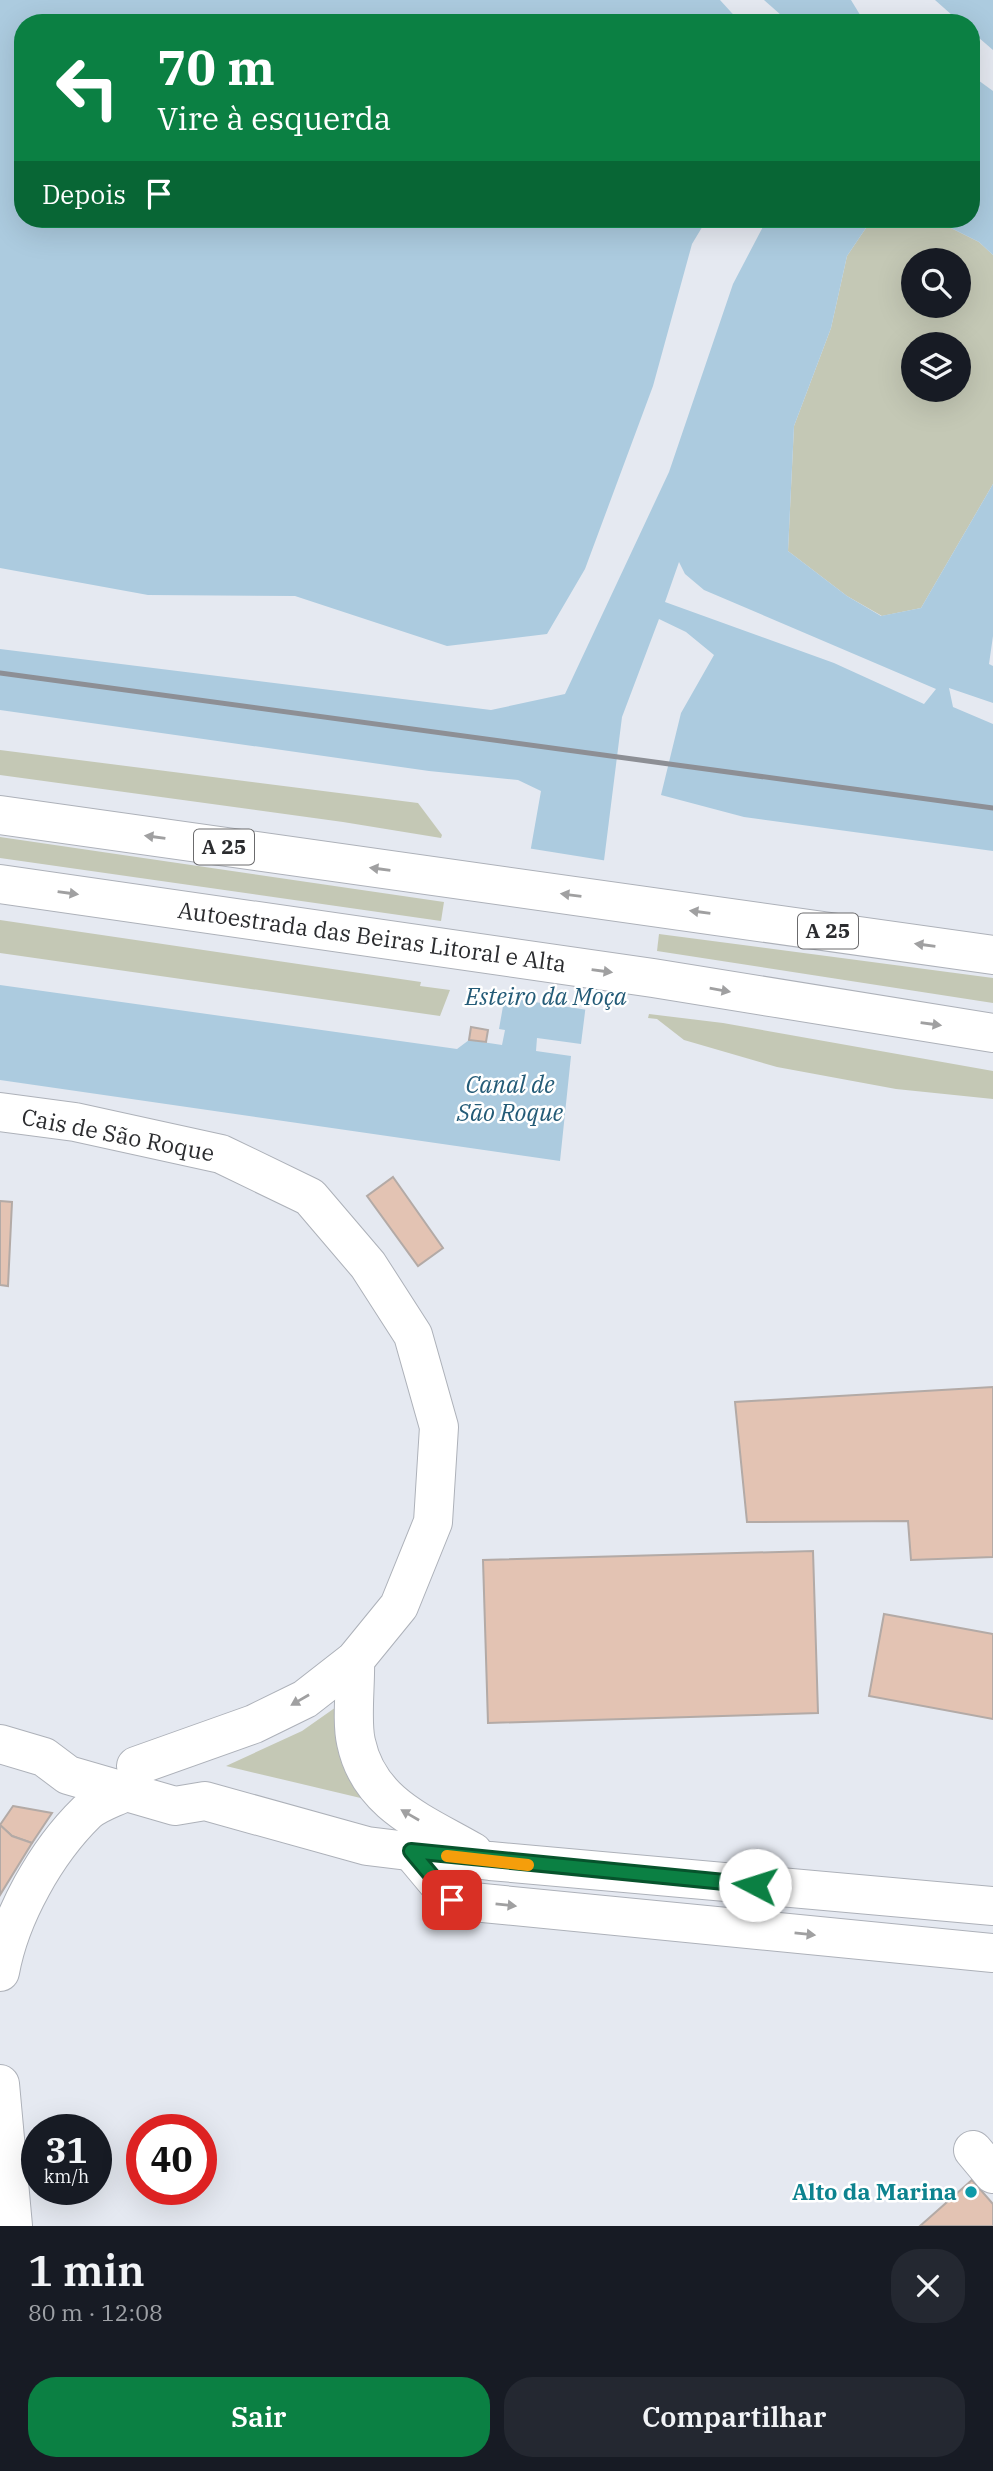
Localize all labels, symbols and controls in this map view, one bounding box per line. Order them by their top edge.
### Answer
text: 70 m [157,35,275,98]
icon: left [42,42,133,133]
text: Vire à esquerda [157,97,391,139]
icon: arrive [140,175,178,213]
text: Depois [42,177,126,211]
map controls [901,248,971,402]
button: search [901,248,971,318]
button: layers [901,332,971,402]
road number: A 25 [194,830,254,864]
one-way arrow [144,832,166,843]
one-way arrow [369,864,391,875]
one-way arrow [57,888,79,899]
one-way arrow [560,889,582,900]
street label: Autoestrada das Beiras Litoral e Alta [176,894,568,978]
one-way arrow [689,907,711,918]
road number: A 25 [798,914,858,948]
one-way arrow [914,940,936,951]
one-way arrow [591,966,613,977]
water label: Esteiro da Moça [464,980,627,1012]
one-way arrow [709,985,731,996]
one-way arrow [920,1019,942,1030]
water label: Canal de São Roque [456,1068,564,1128]
street label: Cais de São Roque [19,1101,217,1167]
one-way arrow [291,1694,310,1706]
one-way arrow [400,1809,419,1821]
position arrow [718,1848,792,1922]
pin [422,1870,482,1930]
icon: arrive [433,1881,471,1919]
one-way arrow [495,1900,517,1911]
one-way arrow [794,1929,816,1940]
speed limit sign: 40 [126,2114,217,2205]
text: 31 [45,2127,88,2173]
text: km/h [44,2165,89,2188]
place label: Alto da Marina [792,2176,957,2206]
marker: Alto da Marina [963,2184,979,2200]
text: 1 min [28,2243,145,2298]
button: close [891,2249,965,2323]
text: 80 m · 12:08 [28,2297,163,2327]
button: Sair [28,2377,490,2457]
button: Compartilhar [504,2377,965,2457]

